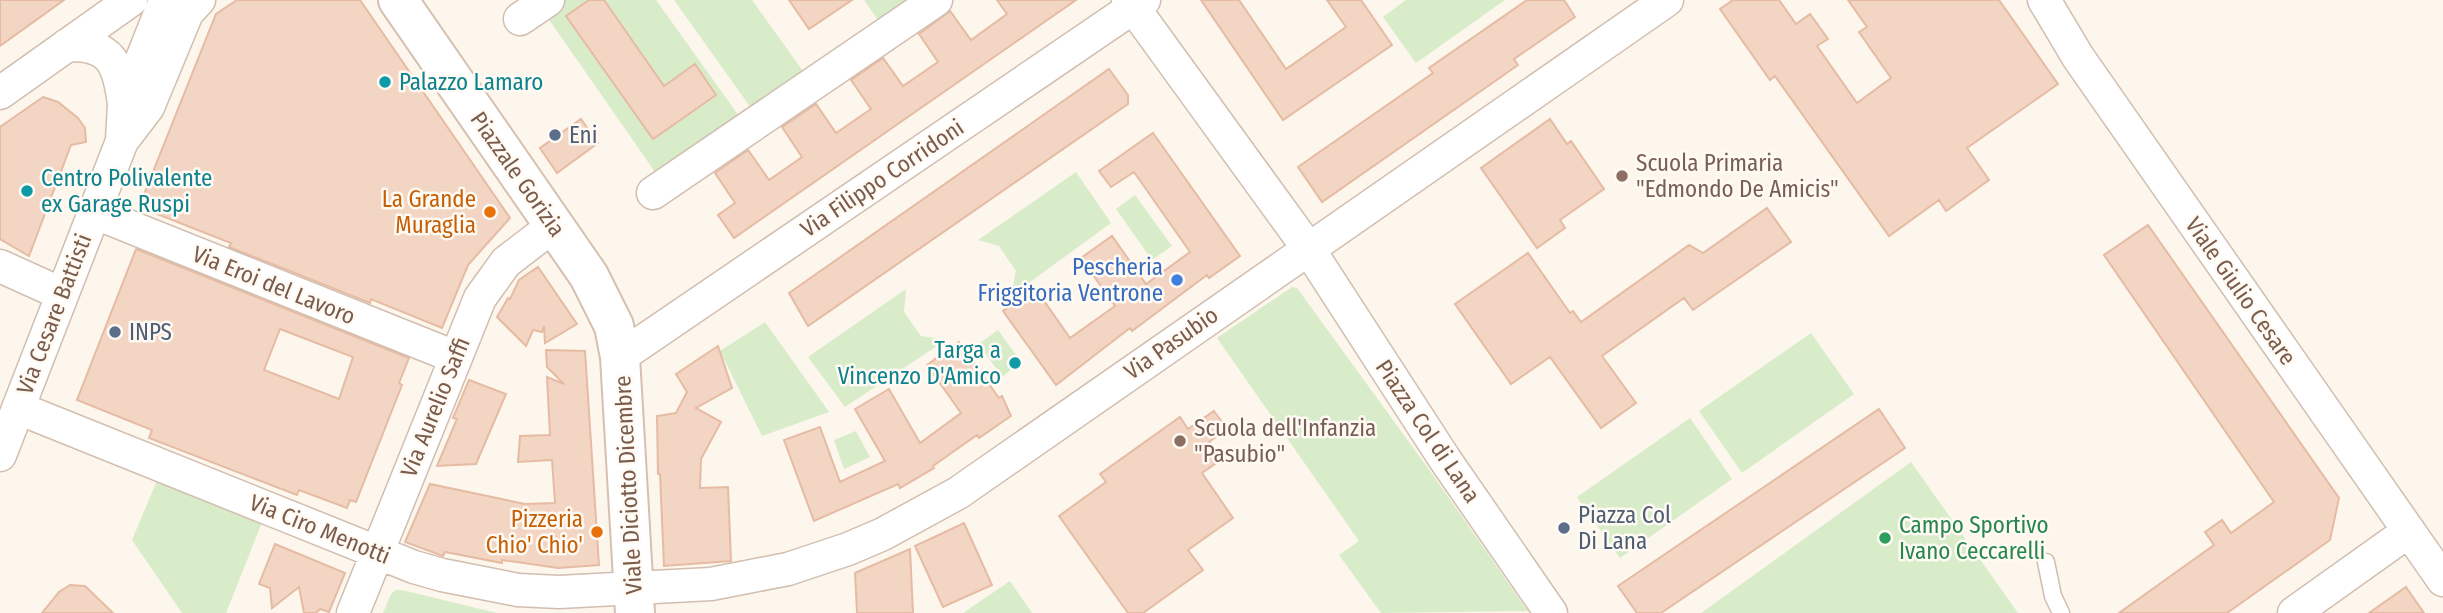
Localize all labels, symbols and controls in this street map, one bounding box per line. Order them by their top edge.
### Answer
place label: Palazzo Lamaro [399,68,543,96]
marker: Palazzo Lamaro [377,74,393,90]
street label: Piazzale Gorizia [465,106,571,242]
street label: Via Filippo Corridoni [795,113,969,243]
place label: Eni [569,121,597,149]
marker: Eni [547,127,563,143]
place label: Scuola Primaria "Edmondo De Amicis" [1636,149,1839,203]
place label: Centro Polivalente ex Garage Ruspi [41,164,212,218]
marker: Scuola Primaria "Edmondo De Amicis" [1614,168,1630,184]
marker: Centro Polivalente ex Garage Ruspi [19,183,35,199]
place label: La Grande Muraglia [382,185,476,239]
marker: La Grande Muraglia [482,204,498,220]
street label: Viale Giulio Cesare [2180,212,2302,370]
street label: Via Cesare Battisti [11,230,97,398]
street label: Via Eroi del Lavoro [188,240,360,330]
place label: Pescheria Friggitoria Ventrone [978,253,1163,307]
marker: Pescheria Friggitoria Ventrone [1169,272,1185,288]
street label: Via Pasubio [1119,301,1223,385]
place label: INPS [129,318,172,346]
marker: INPS [107,324,123,340]
street label: Via Aurelio Saffi [394,333,476,481]
place label: Targa a Vincenzo D'Amico [838,336,1001,390]
street label: Piazza Col di Lana [1370,354,1486,508]
marker: Targa a Vincenzo D'Amico [1007,355,1023,371]
street label: Viale Diciotto Dicembre [608,375,648,595]
place label: Scuola dell'Infanzia "Pasubio" [1194,414,1376,468]
marker: Scuola dell'Infanzia "Pasubio" [1172,433,1188,449]
street label: Via Ciro Menotti [246,488,394,570]
place label: Piazza Col Di Lana [1578,501,1671,555]
place label: Pizzeria Chio' Chio' [486,505,583,559]
place label: Campo Sportivo Ivano Ceccarelli [1899,511,2048,565]
marker: Piazza Col Di Lana [1556,520,1572,536]
marker: Pizzeria Chio' Chio' [589,524,605,540]
marker: Campo Sportivo Ivano Ceccarelli [1877,530,1893,546]

